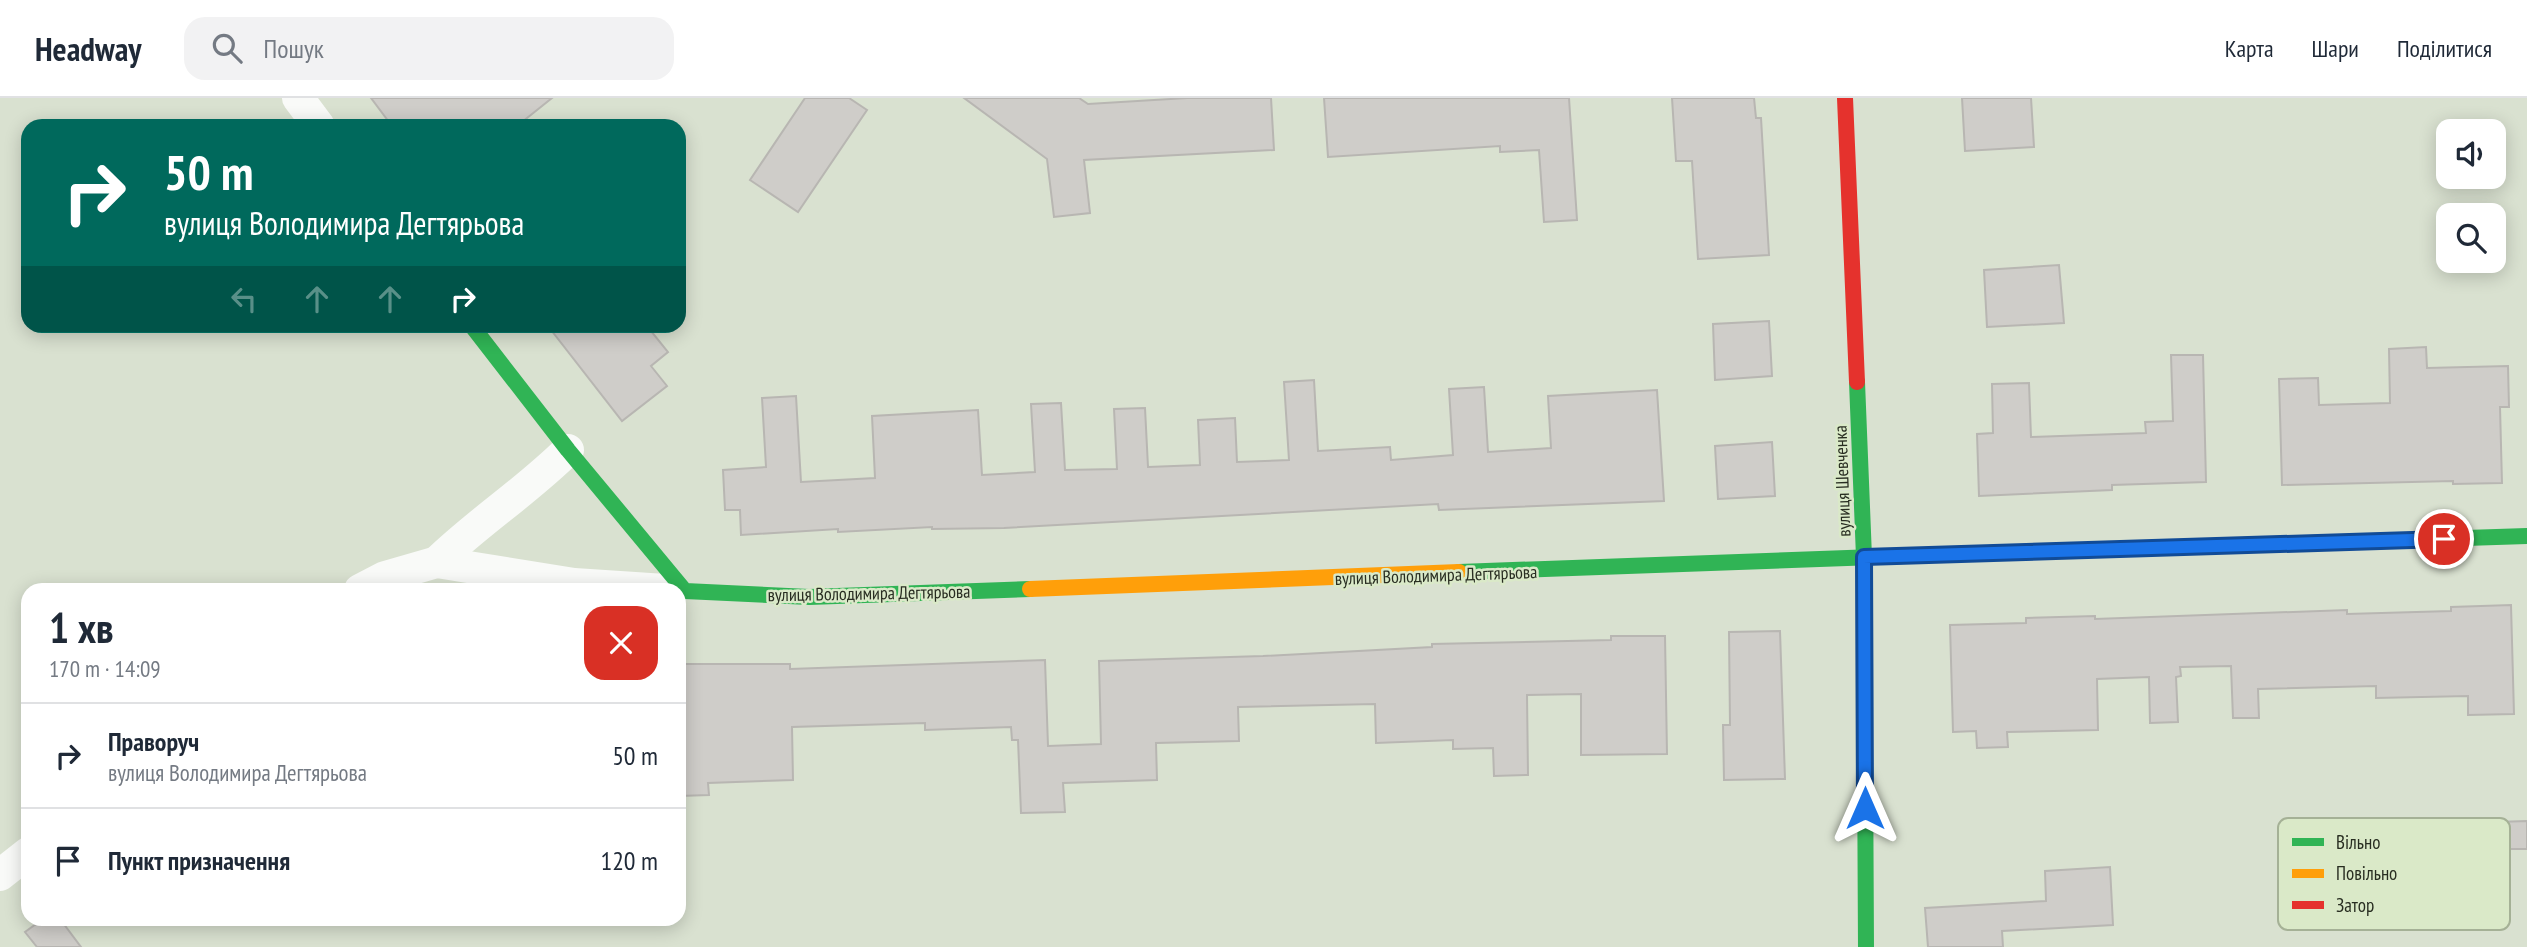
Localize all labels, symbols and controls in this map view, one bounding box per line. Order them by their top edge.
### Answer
search box [184,17,674,80]
text: Headway [35,27,142,70]
icon: search [208,29,246,67]
text: Пошук [264,32,324,65]
text: Карта [2225,33,2274,64]
text: Шари [2312,33,2359,64]
text: Поділитися [2397,33,2492,64]
map controls [2436,119,2506,273]
button: sound [2436,119,2506,189]
text: 50 m [164,140,253,204]
icon: right [49,147,140,238]
text: вулиця Володимира Дегтярьова [164,202,524,244]
button: search [2436,203,2506,273]
icon: left [225,280,263,318]
icon: ahead [298,280,336,318]
icon: ahead [371,280,409,318]
icon: right [444,280,482,318]
street label: вулиця Шевченка [1829,425,1855,537]
pin [2414,509,2474,569]
icon: arrive [2425,520,2463,558]
street label: вулиця Володимира Дегтярьова [1334,560,1538,590]
street label: вулиця Володимира Дегтярьова [767,580,971,606]
text: 1 хв [49,600,114,655]
button: close [584,606,658,680]
text: 170 m · 14:09 [49,654,161,683]
text: Праворуч [108,725,199,758]
icon: right [49,737,87,775]
text: 50 m [612,739,658,772]
text: вулиця Володимира Дегтярьова [108,758,367,787]
position arrow [1828,771,1902,845]
legend [2278,818,2510,930]
text: Вільно [2336,830,2380,854]
icon: arrive [49,842,87,880]
text: Пункт призначення [108,844,290,877]
text: 120 m [600,844,658,877]
text: Повільно [2336,861,2397,885]
text: Затор [2336,893,2374,917]

